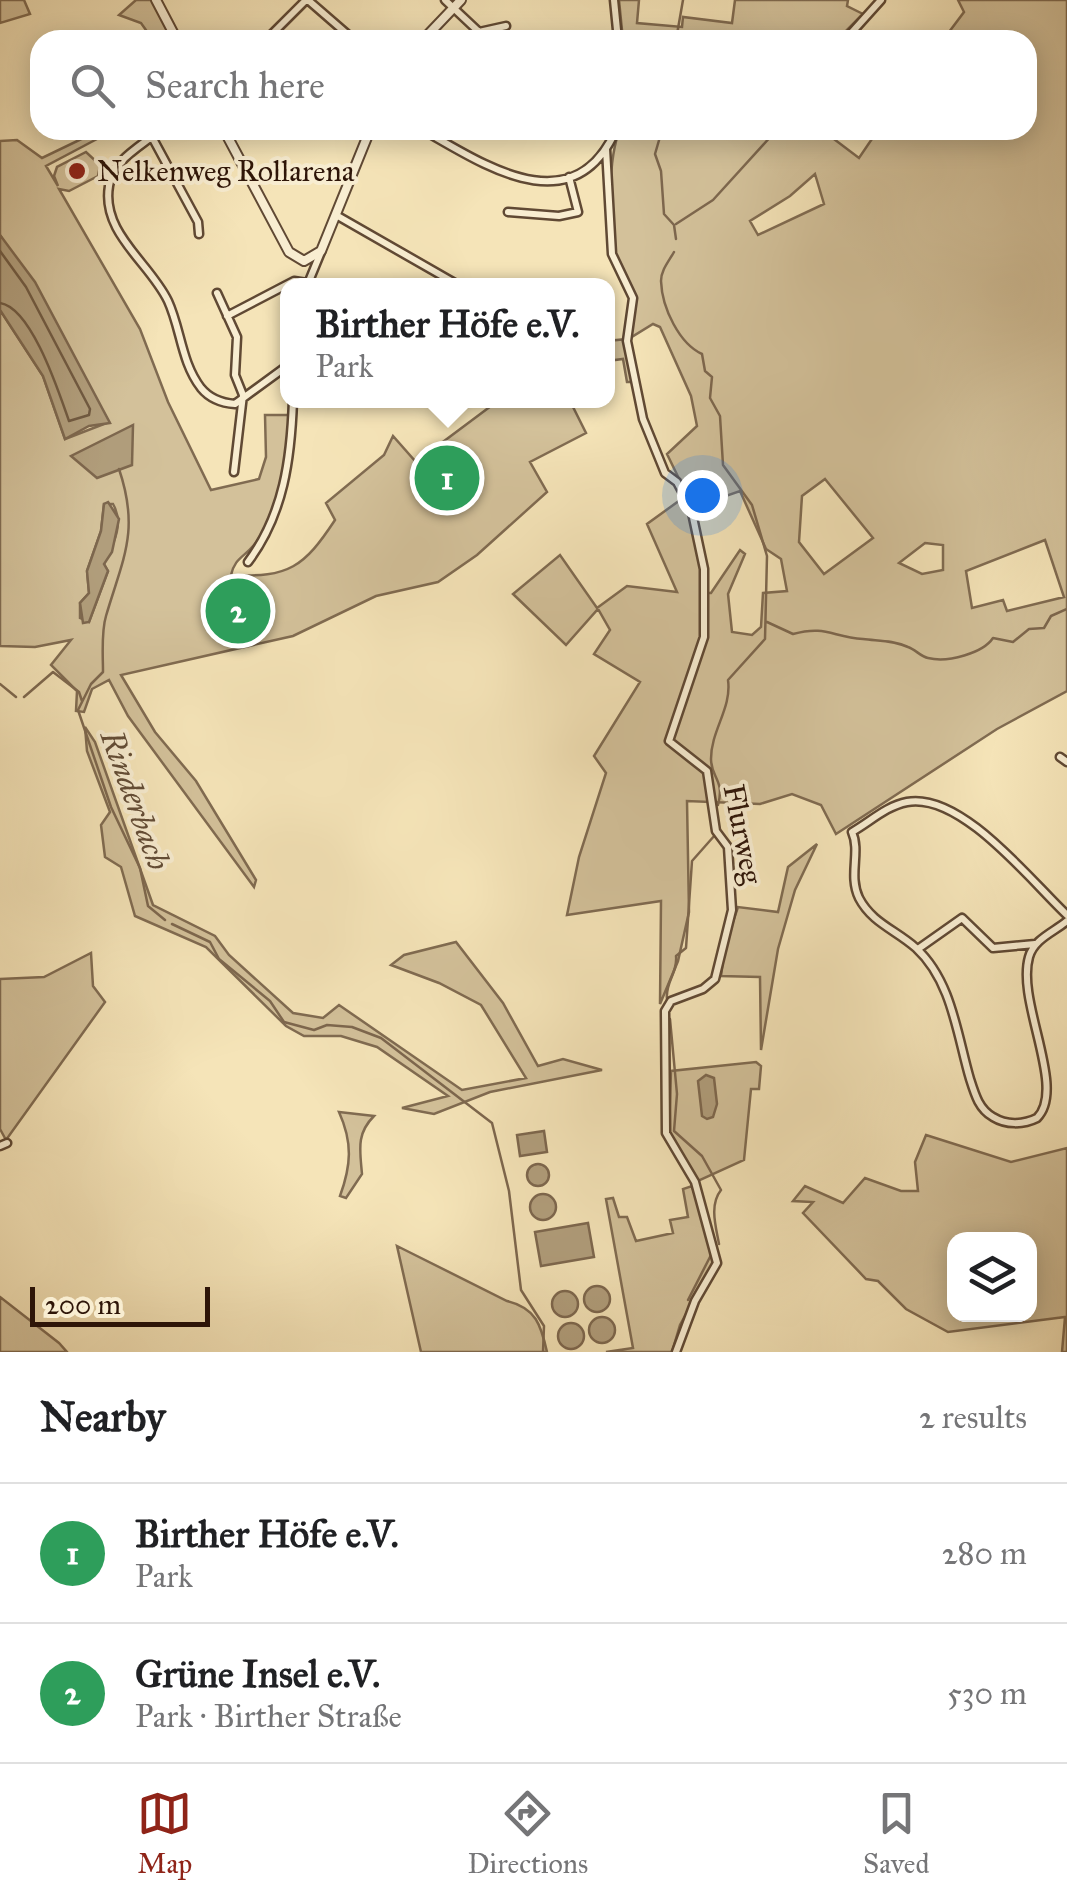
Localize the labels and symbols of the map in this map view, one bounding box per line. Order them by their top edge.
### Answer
place label: Nelkenweg Rollarena [97,153,355,189]
marker: Nelkenweg Rollarena [66,160,88,182]
pin: 1 [414,440,480,516]
your location [677,470,728,521]
pin: 2 [206,574,270,648]
water label: Rinderbach [91,724,178,875]
street label: Flurweg [716,781,770,888]
scale bar [30,1282,210,1326]

